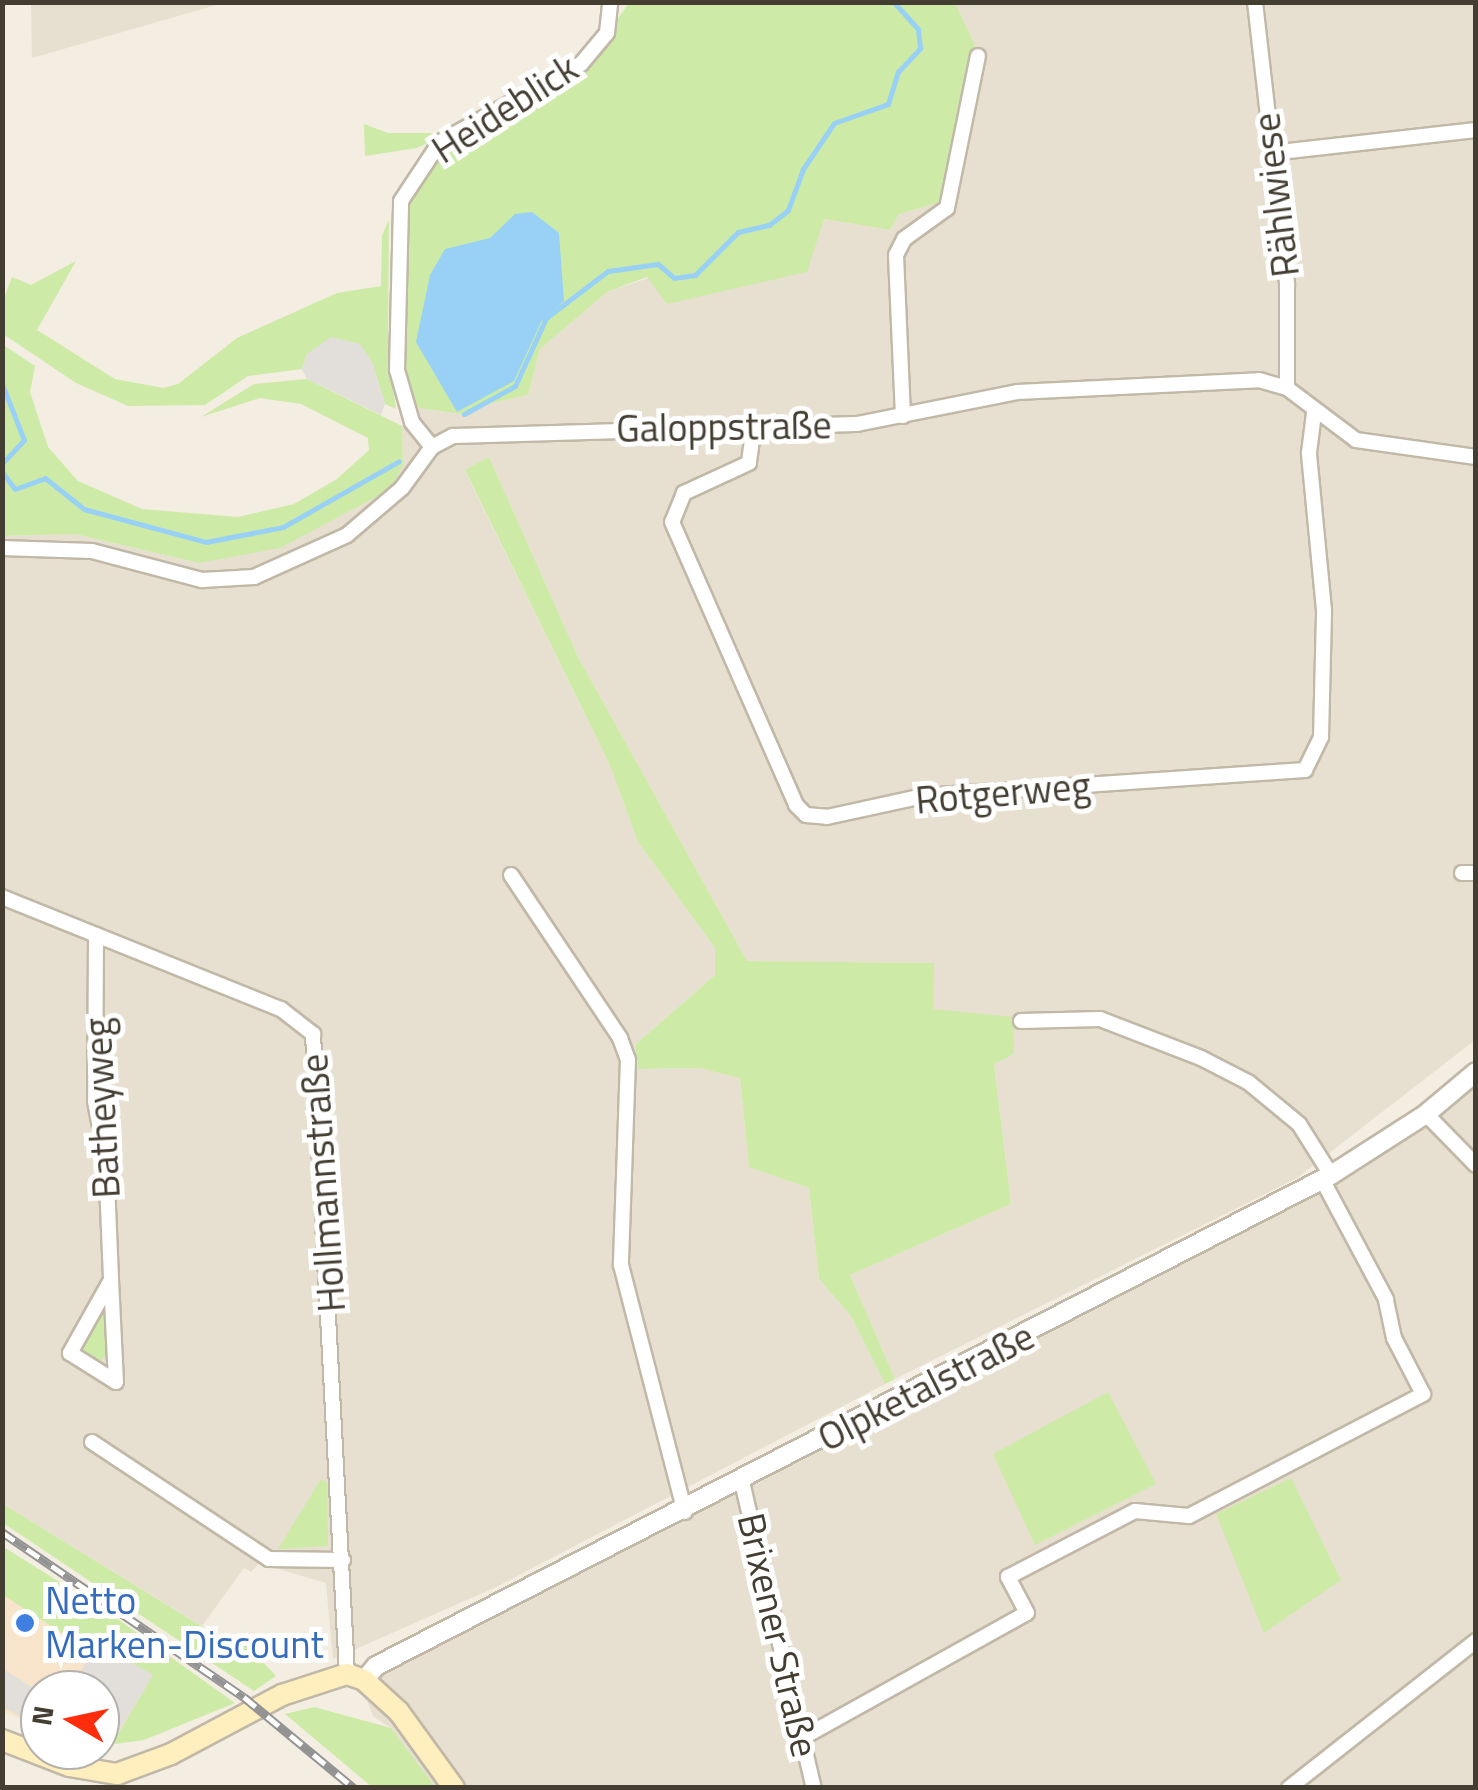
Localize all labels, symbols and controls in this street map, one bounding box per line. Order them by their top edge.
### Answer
street label: Heideblick [424,45,586,173]
street label: Rählwiese [1243,110,1309,280]
street label: Galoppstraße [616,402,832,452]
street label: Rotgerweg [914,763,1092,823]
street label: Batheyweg [74,1016,130,1200]
street label: Hollmannstraße [291,1052,355,1314]
street label: Olpketalstraße [811,1313,1041,1461]
street label: Brixener Straße [728,1509,828,1761]
place label: Netto Marken-Discount [45,1578,324,1668]
marker: Netto Marken-Discount [14,1612,36,1634]
north arrow [20,1670,120,1770]
text: N [19,1703,65,1728]

